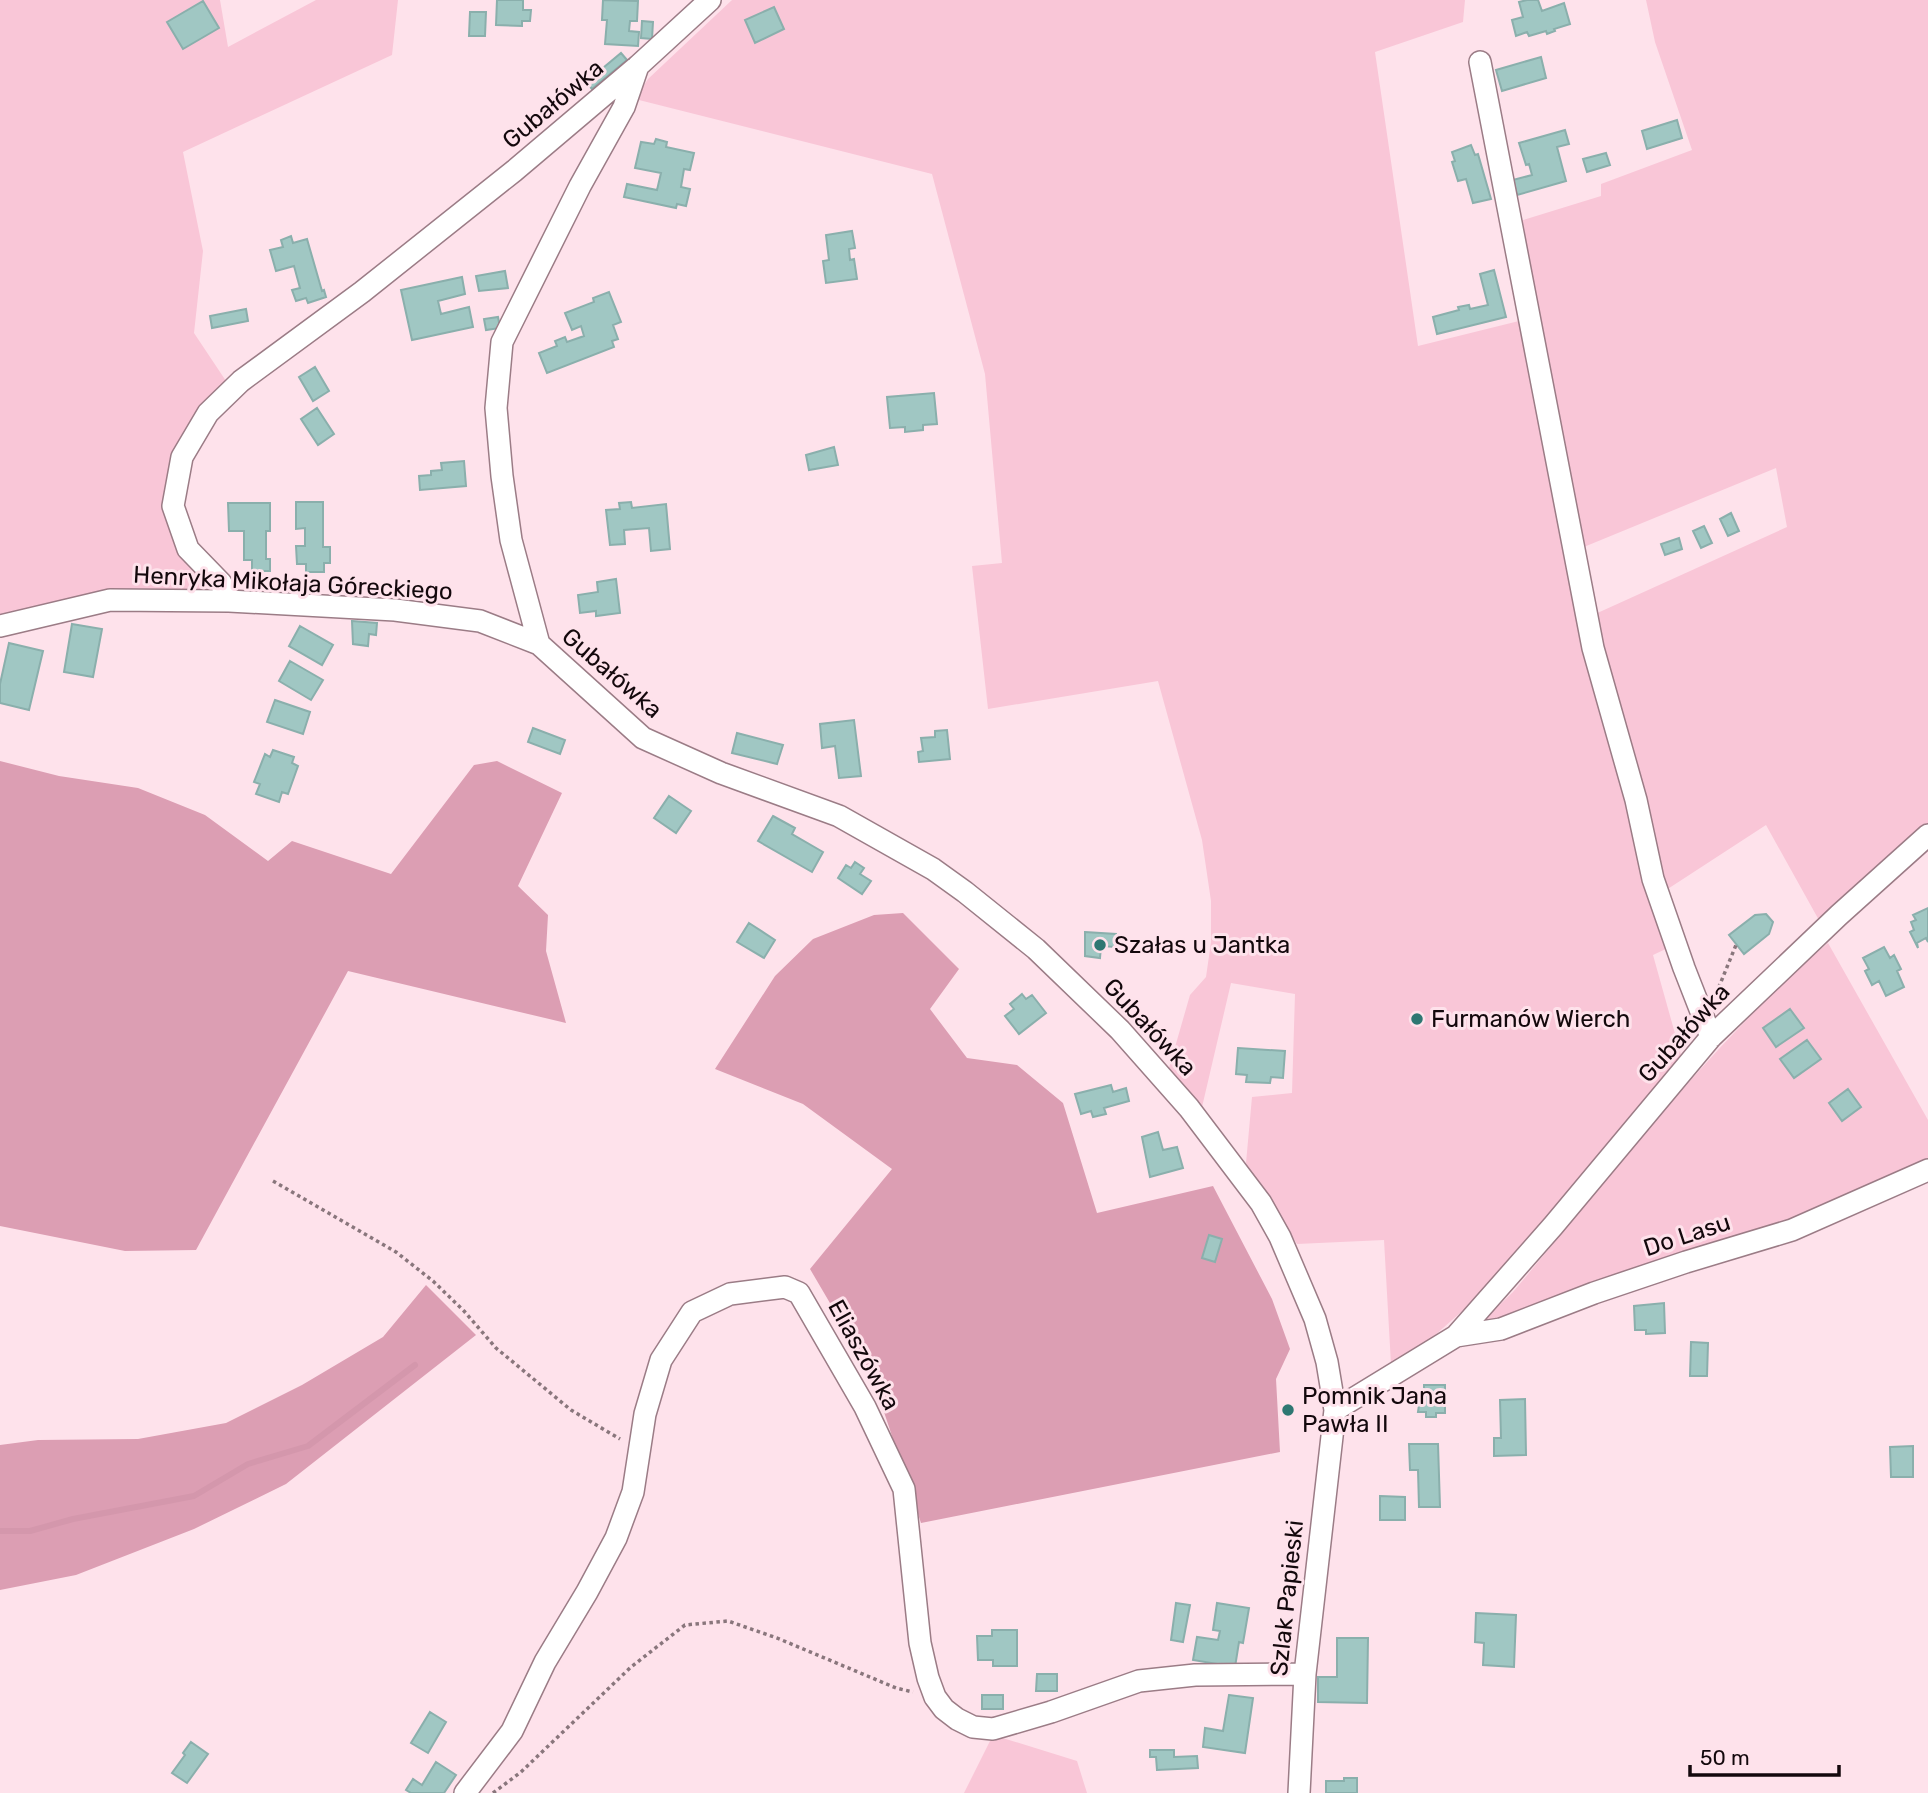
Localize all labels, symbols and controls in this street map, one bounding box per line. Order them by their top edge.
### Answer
street label: Gubałówka [497,54,609,154]
street label: Henryka Mikołaja Góreckiego [133,561,453,605]
street label: Gubałówka [556,622,668,724]
place label: Szałas u Jantka [1114,931,1290,959]
marker: Szałas u Jantka [1092,937,1108,953]
street label: Gubałówka [1098,972,1202,1082]
street label: Gubałówka [1632,978,1736,1088]
place label: Furmanów Wierch [1431,1005,1630,1033]
marker: Furmanów Wierch [1409,1011,1425,1027]
street label: Do Lasu [1640,1208,1734,1262]
street label: Eliaszówka [822,1295,906,1415]
place label: Pomnik Jana Pawła II [1302,1382,1447,1438]
marker: Pomnik Jana Pawła II [1280,1402,1296,1418]
street label: Szlak Papieski [1265,1519,1309,1677]
scale bar [1690,1734,1839,1778]
text: 50 m [1700,1745,1750,1770]

